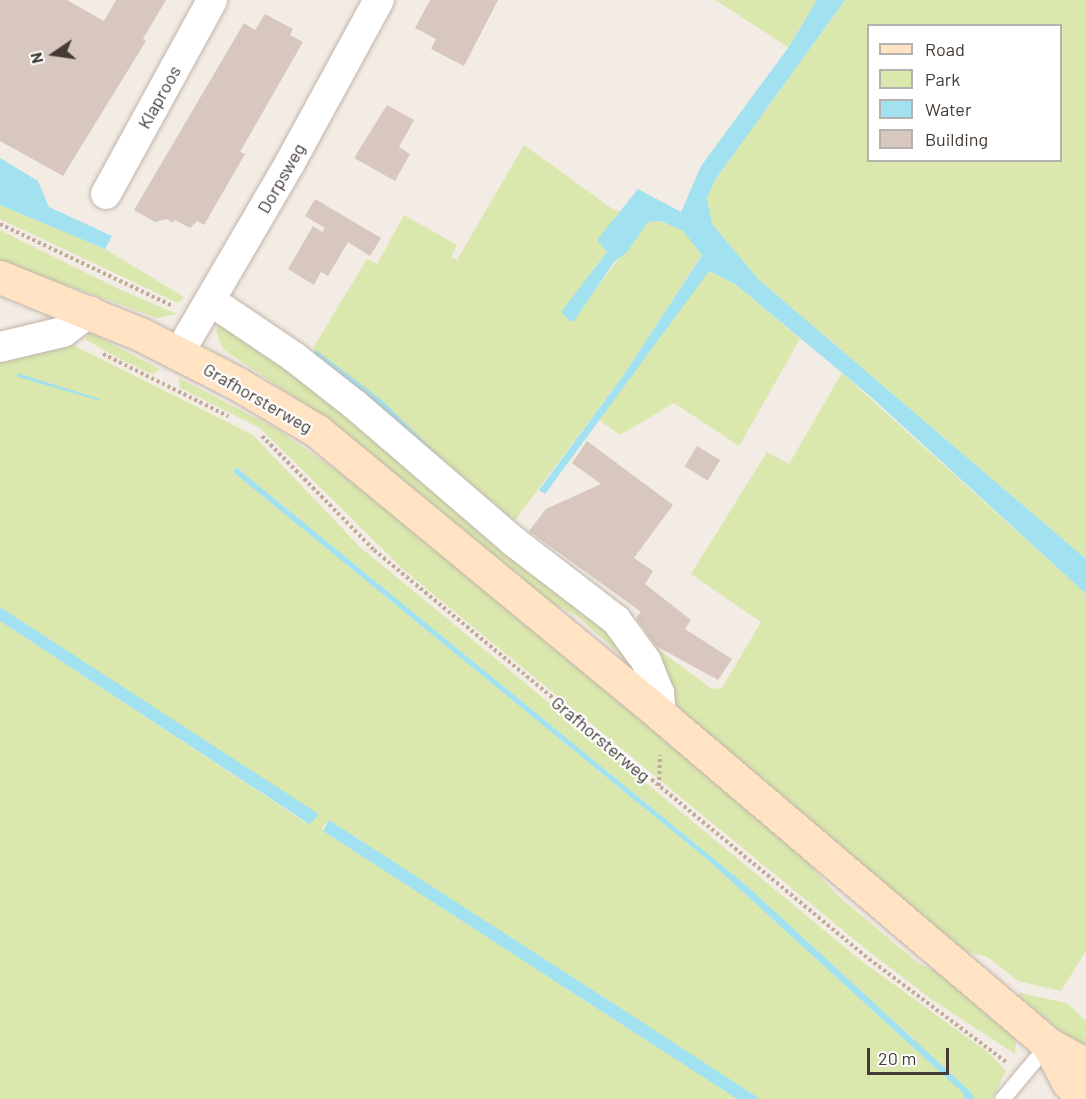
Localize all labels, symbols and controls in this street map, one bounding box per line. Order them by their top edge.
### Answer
north arrow [24,24,84,84]
legend [867,24,1062,162]
text: Road [925,38,965,60]
text: N [26,51,46,65]
street label: Klaproos [133,62,185,132]
text: Park [925,68,960,90]
text: Water [925,98,972,120]
text: Building [925,128,988,150]
street label: Dorpsweg [252,139,310,217]
street label: Grafhorsterweg [200,358,316,438]
street label: Grafhorsterweg [547,691,655,787]
scale bar [870,1036,952,1074]
text: 20 m [878,1047,916,1069]

